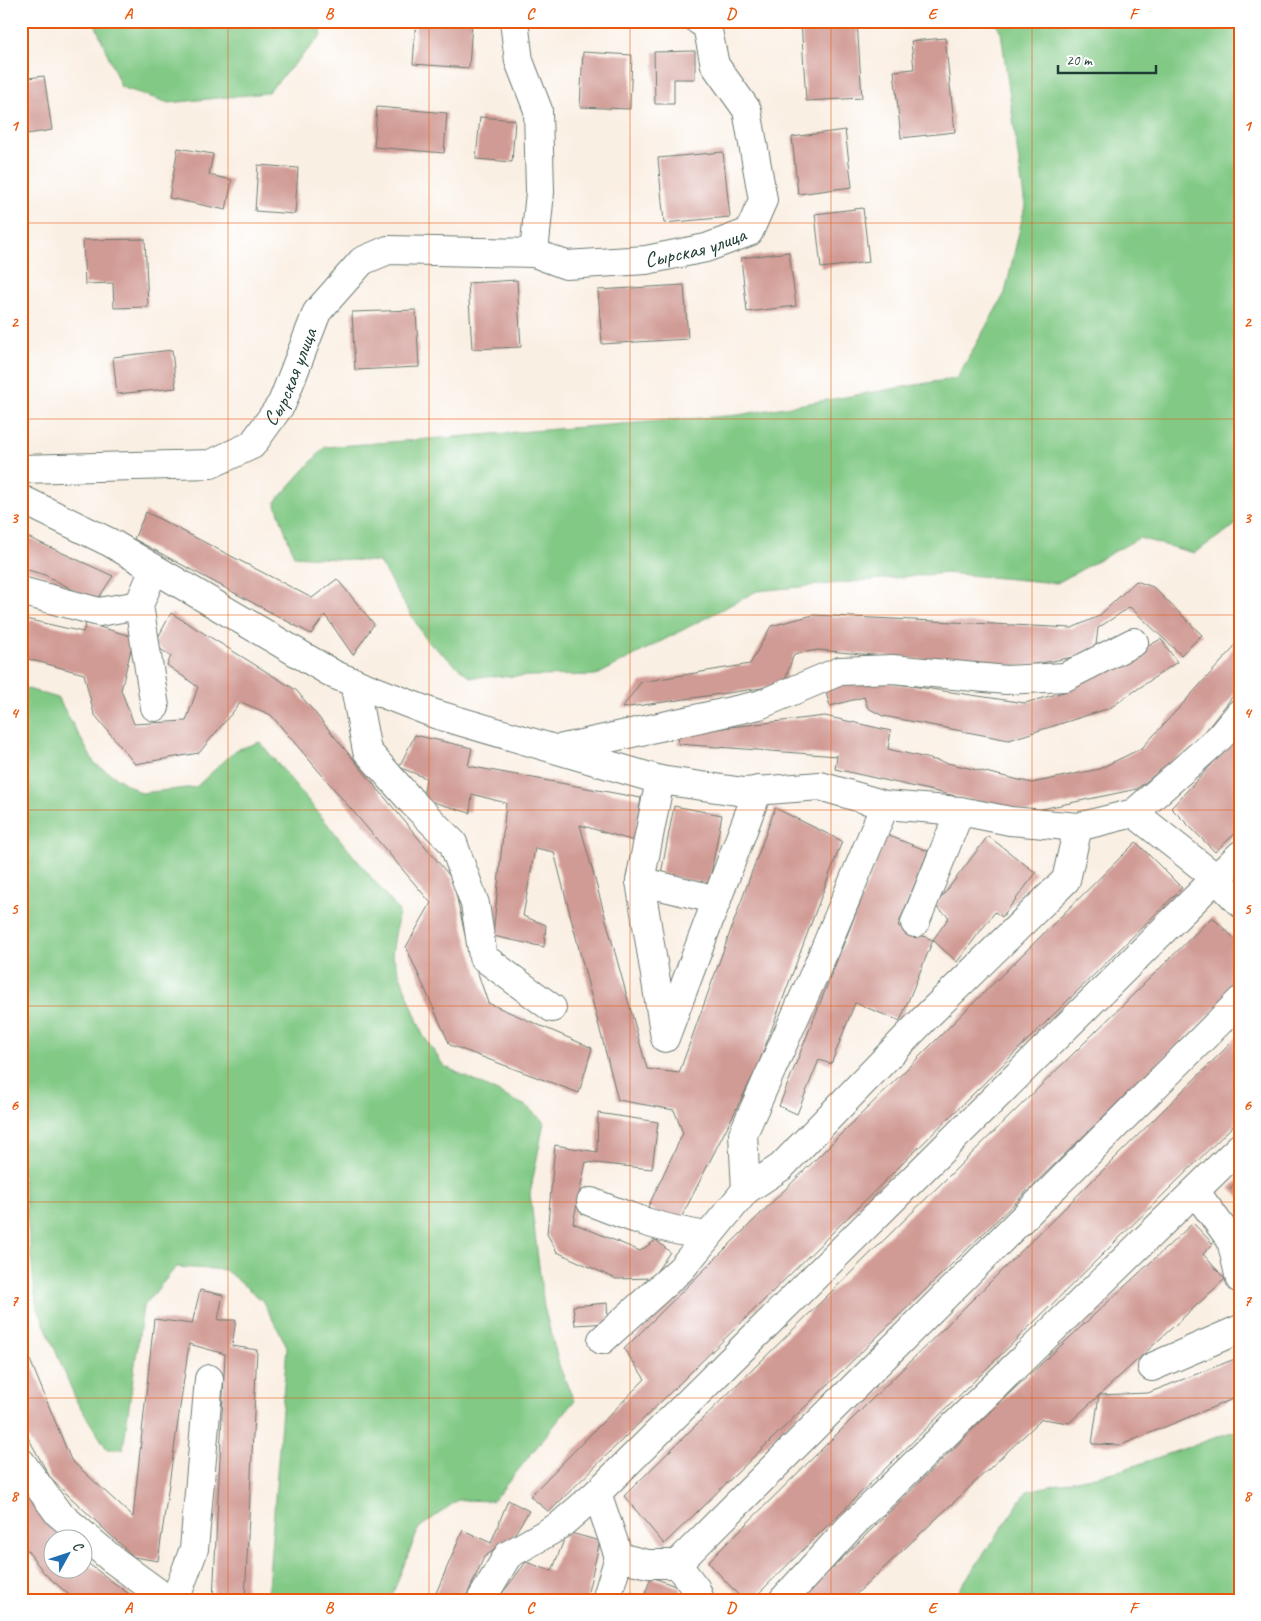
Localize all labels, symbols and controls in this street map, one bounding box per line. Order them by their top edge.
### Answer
text: A [124,4,134,24]
text: B [325,4,335,24]
text: C [526,4,536,24]
text: D [726,4,737,24]
text: E [928,4,939,24]
text: F [1129,4,1140,24]
scale bar [1058,42,1156,74]
text: 20 m [1066,51,1093,70]
text: 1 [10,116,19,136]
text: 1 [1243,116,1252,136]
street label: Сырская улица [642,221,751,273]
text: 2 [10,312,19,332]
text: 2 [1243,312,1252,332]
street label: Сырская улица [257,323,323,431]
text: 3 [10,508,19,528]
text: 3 [1243,508,1252,528]
text: 4 [10,703,19,723]
text: 4 [1243,703,1252,723]
text: 5 [11,899,20,919]
text: 5 [1244,899,1253,919]
text: 6 [10,1095,19,1115]
text: 6 [1243,1095,1252,1115]
text: 7 [10,1291,19,1311]
text: 7 [1243,1291,1252,1311]
text: 8 [10,1486,19,1506]
text: 8 [1243,1486,1252,1506]
north arrow [42,1528,92,1578]
text: С [69,1538,88,1556]
text: A [124,1598,134,1618]
text: B [325,1598,335,1618]
text: C [526,1598,536,1618]
text: D [726,1598,737,1618]
text: E [928,1598,939,1618]
text: F [1129,1598,1140,1618]

